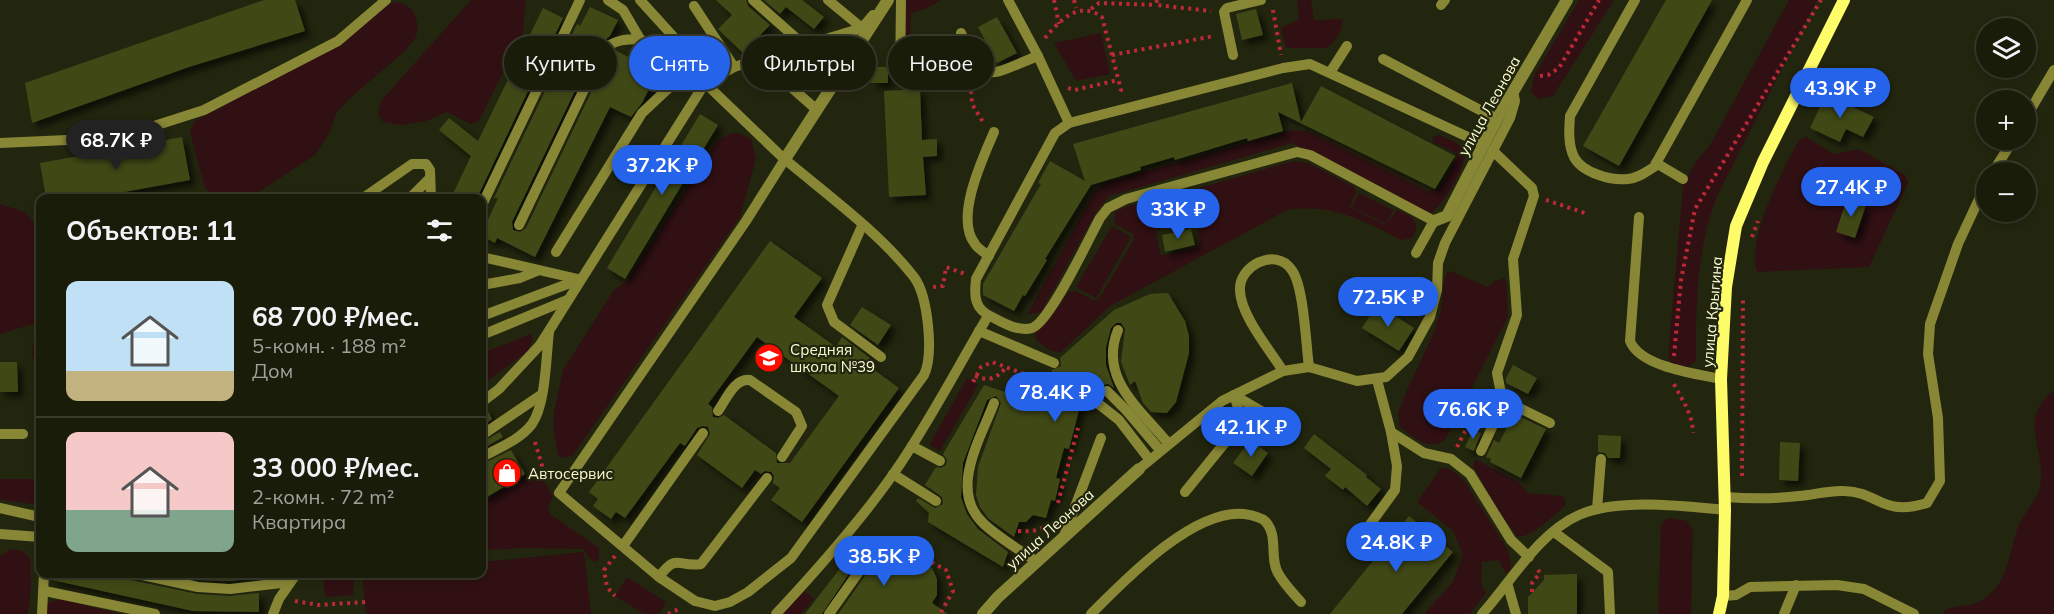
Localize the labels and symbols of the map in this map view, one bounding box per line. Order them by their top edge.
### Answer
street label: улица Леонова [1454,53,1524,159]
pin: 43.9K ₽ [1785,68,1895,119]
pin: 68.7K ₽ [61,120,171,171]
pin: 37.2K ₽ [607,145,717,196]
pin: 27.4K ₽ [1796,167,1906,218]
pin: 33K ₽ [1136,189,1220,240]
street label: улица Крыгина [1698,256,1726,368]
pin: 72.5K ₽ [1333,277,1443,328]
place label: Средняя школа №39 [790,340,875,376]
school or university icon: Средняя школа №39 [753,342,785,374]
pin: 78.4K ₽ [1000,372,1110,423]
pin: 76.6K ₽ [1418,389,1528,440]
pin: 42.1K ₽ [1196,407,1306,458]
shop icon: Автосервис [491,457,523,489]
place label: Автосервис [528,464,613,483]
street label: улица Леонова [1002,485,1098,573]
pin: 24.8K ₽ [1341,522,1451,573]
pin: 38.5K ₽ [829,536,939,587]

